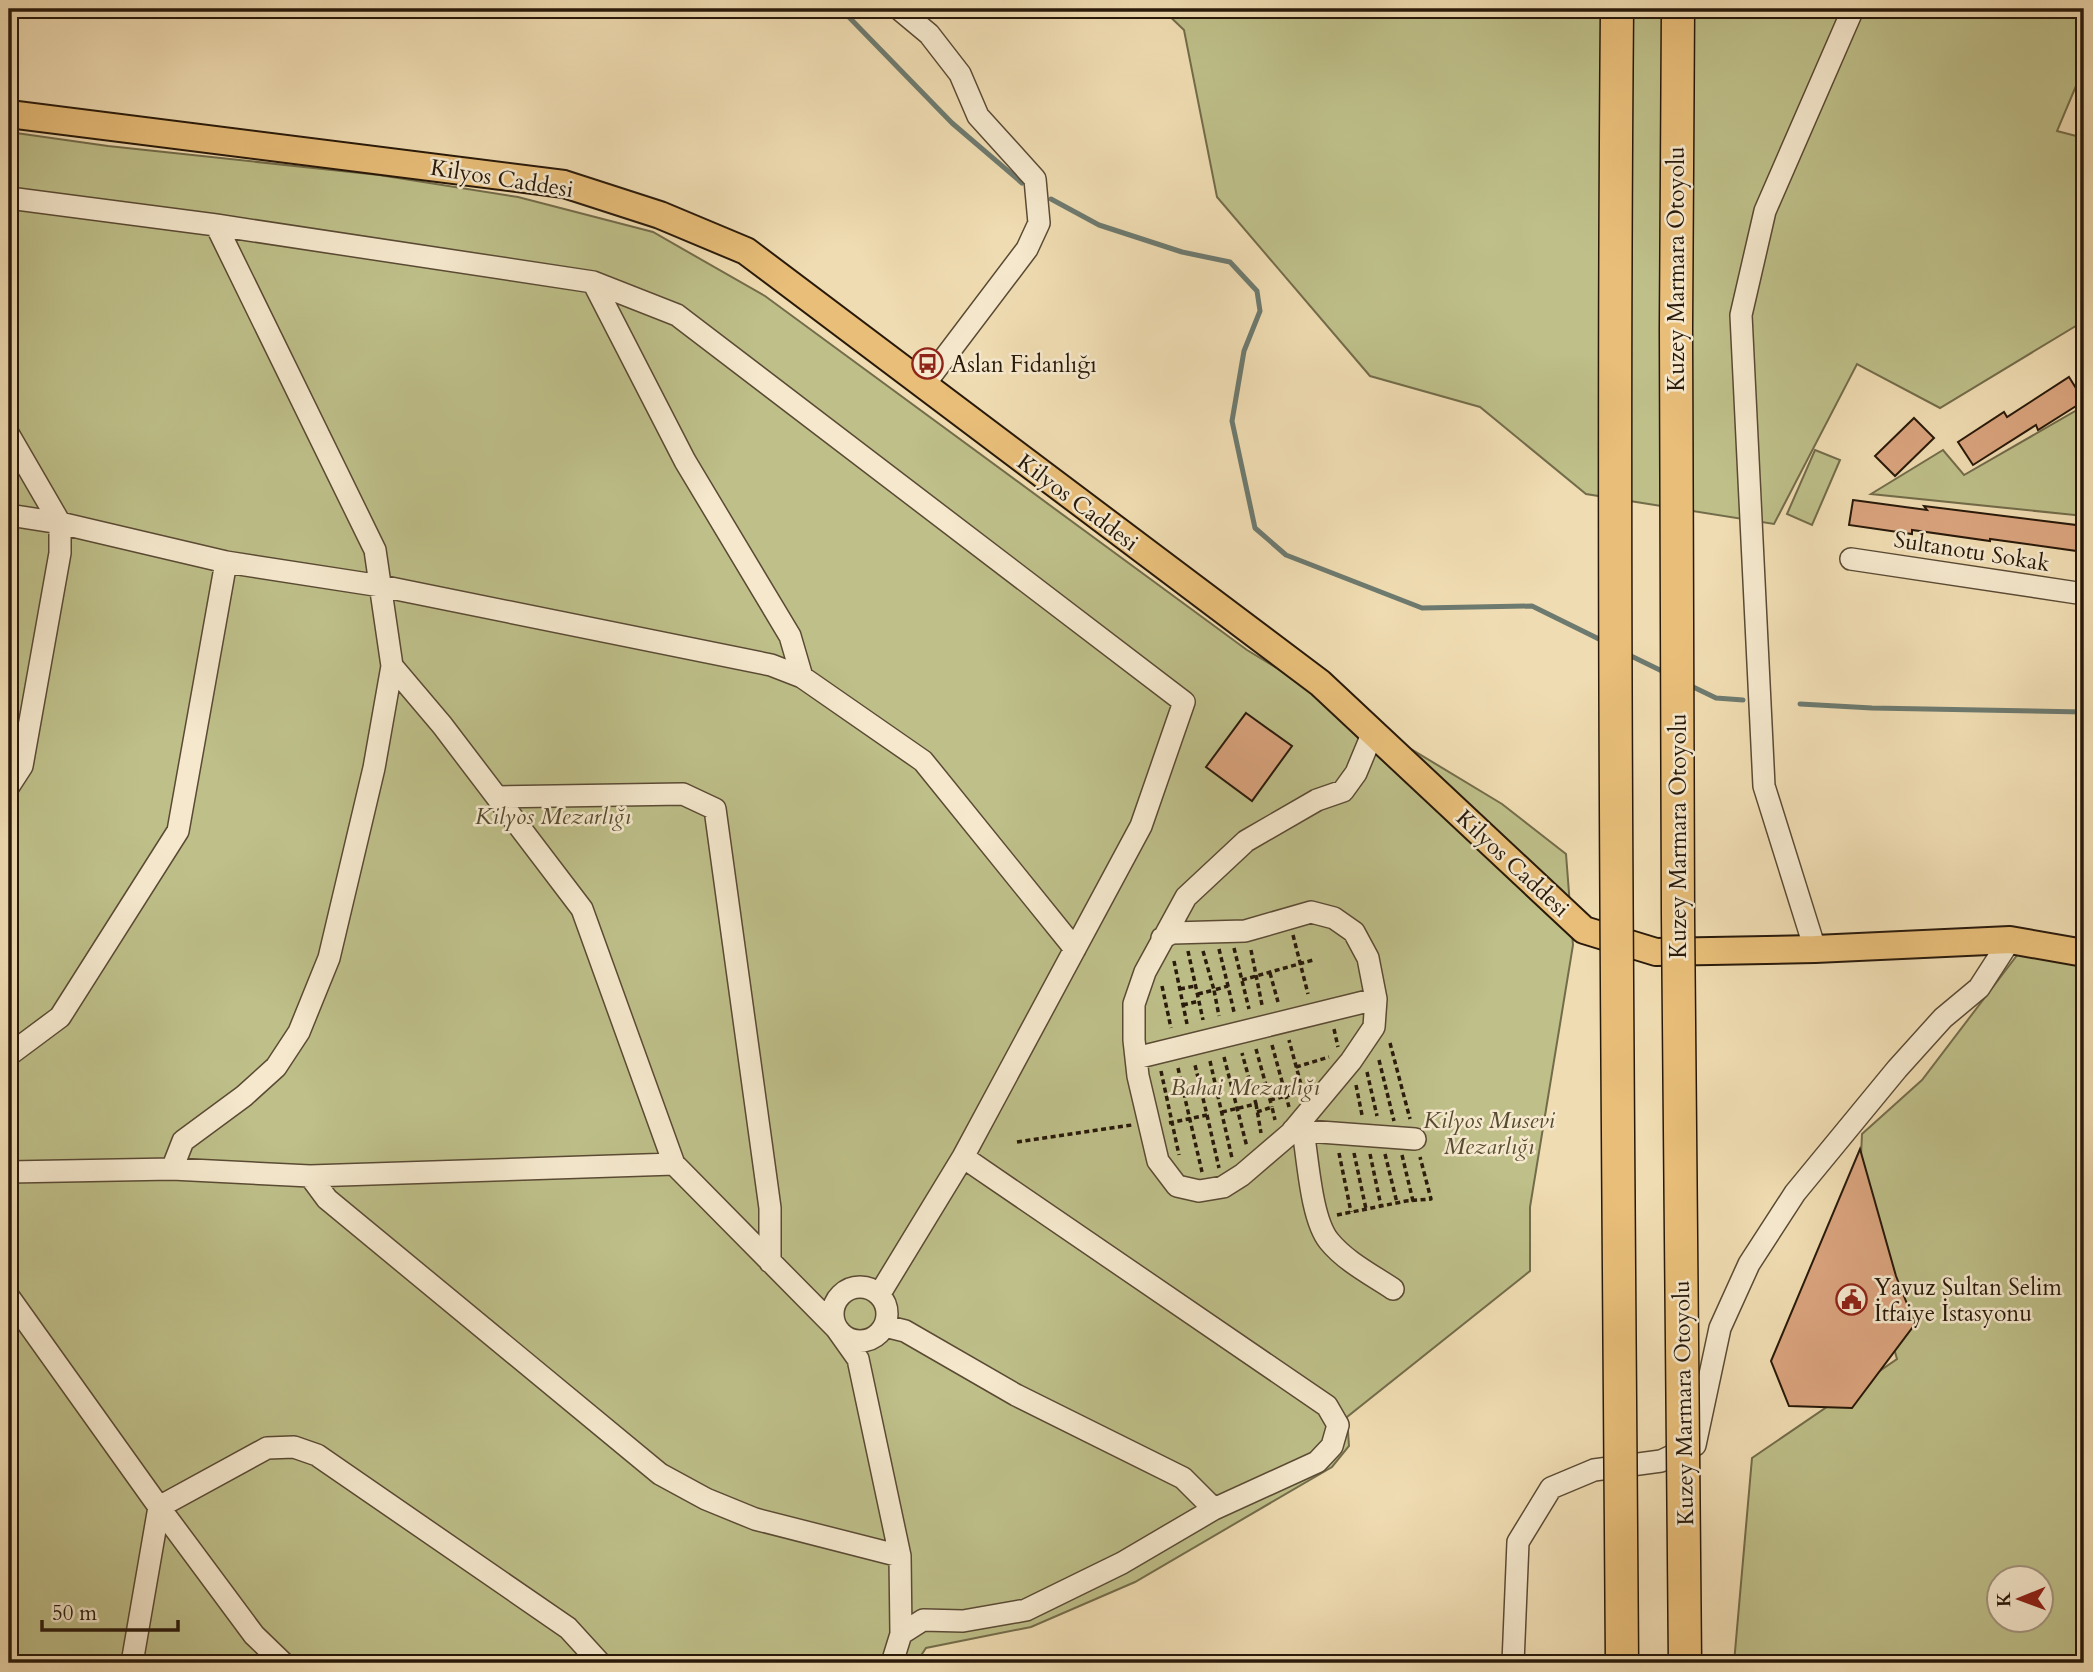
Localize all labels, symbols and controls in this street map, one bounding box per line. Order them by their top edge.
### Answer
street label: Kuzey Marmara Otoyolu [1661,146,1692,392]
street label: Kilyos Caddesi [428,152,576,205]
bus stop icon: Aslan Fidanlığı [911,347,945,381]
place label: Aslan Fidanlığı [951,349,1097,380]
street label: Kilyos Caddesi [1011,447,1145,558]
street label: Sultanotu Sokak [1892,524,2053,579]
street label: Kuzey Marmara Otoyolu [1663,713,1694,959]
park label: Kilyos Mezarlığı [475,801,631,832]
street label: Kilyos Caddesi [1449,803,1576,924]
park label: Bahai Mezarlığı [1170,1072,1320,1103]
park label: Kilyos Musevi Mezarlığı [1423,1105,1555,1162]
place label: Yavuz Sultan Selim İtfaiye İstasyonu [1874,1272,2063,1329]
street label: Kuzey Marmara Otoyolu [1666,1280,1701,1526]
public building icon: Yavuz Sultan Selim İtfaiye İstasyonu [1834,1283,1868,1317]
north arrow [1984,1564,2054,1634]
scale bar [42,1588,178,1632]
text: K [1991,1591,2017,1607]
text: 50 m [52,1599,97,1628]

